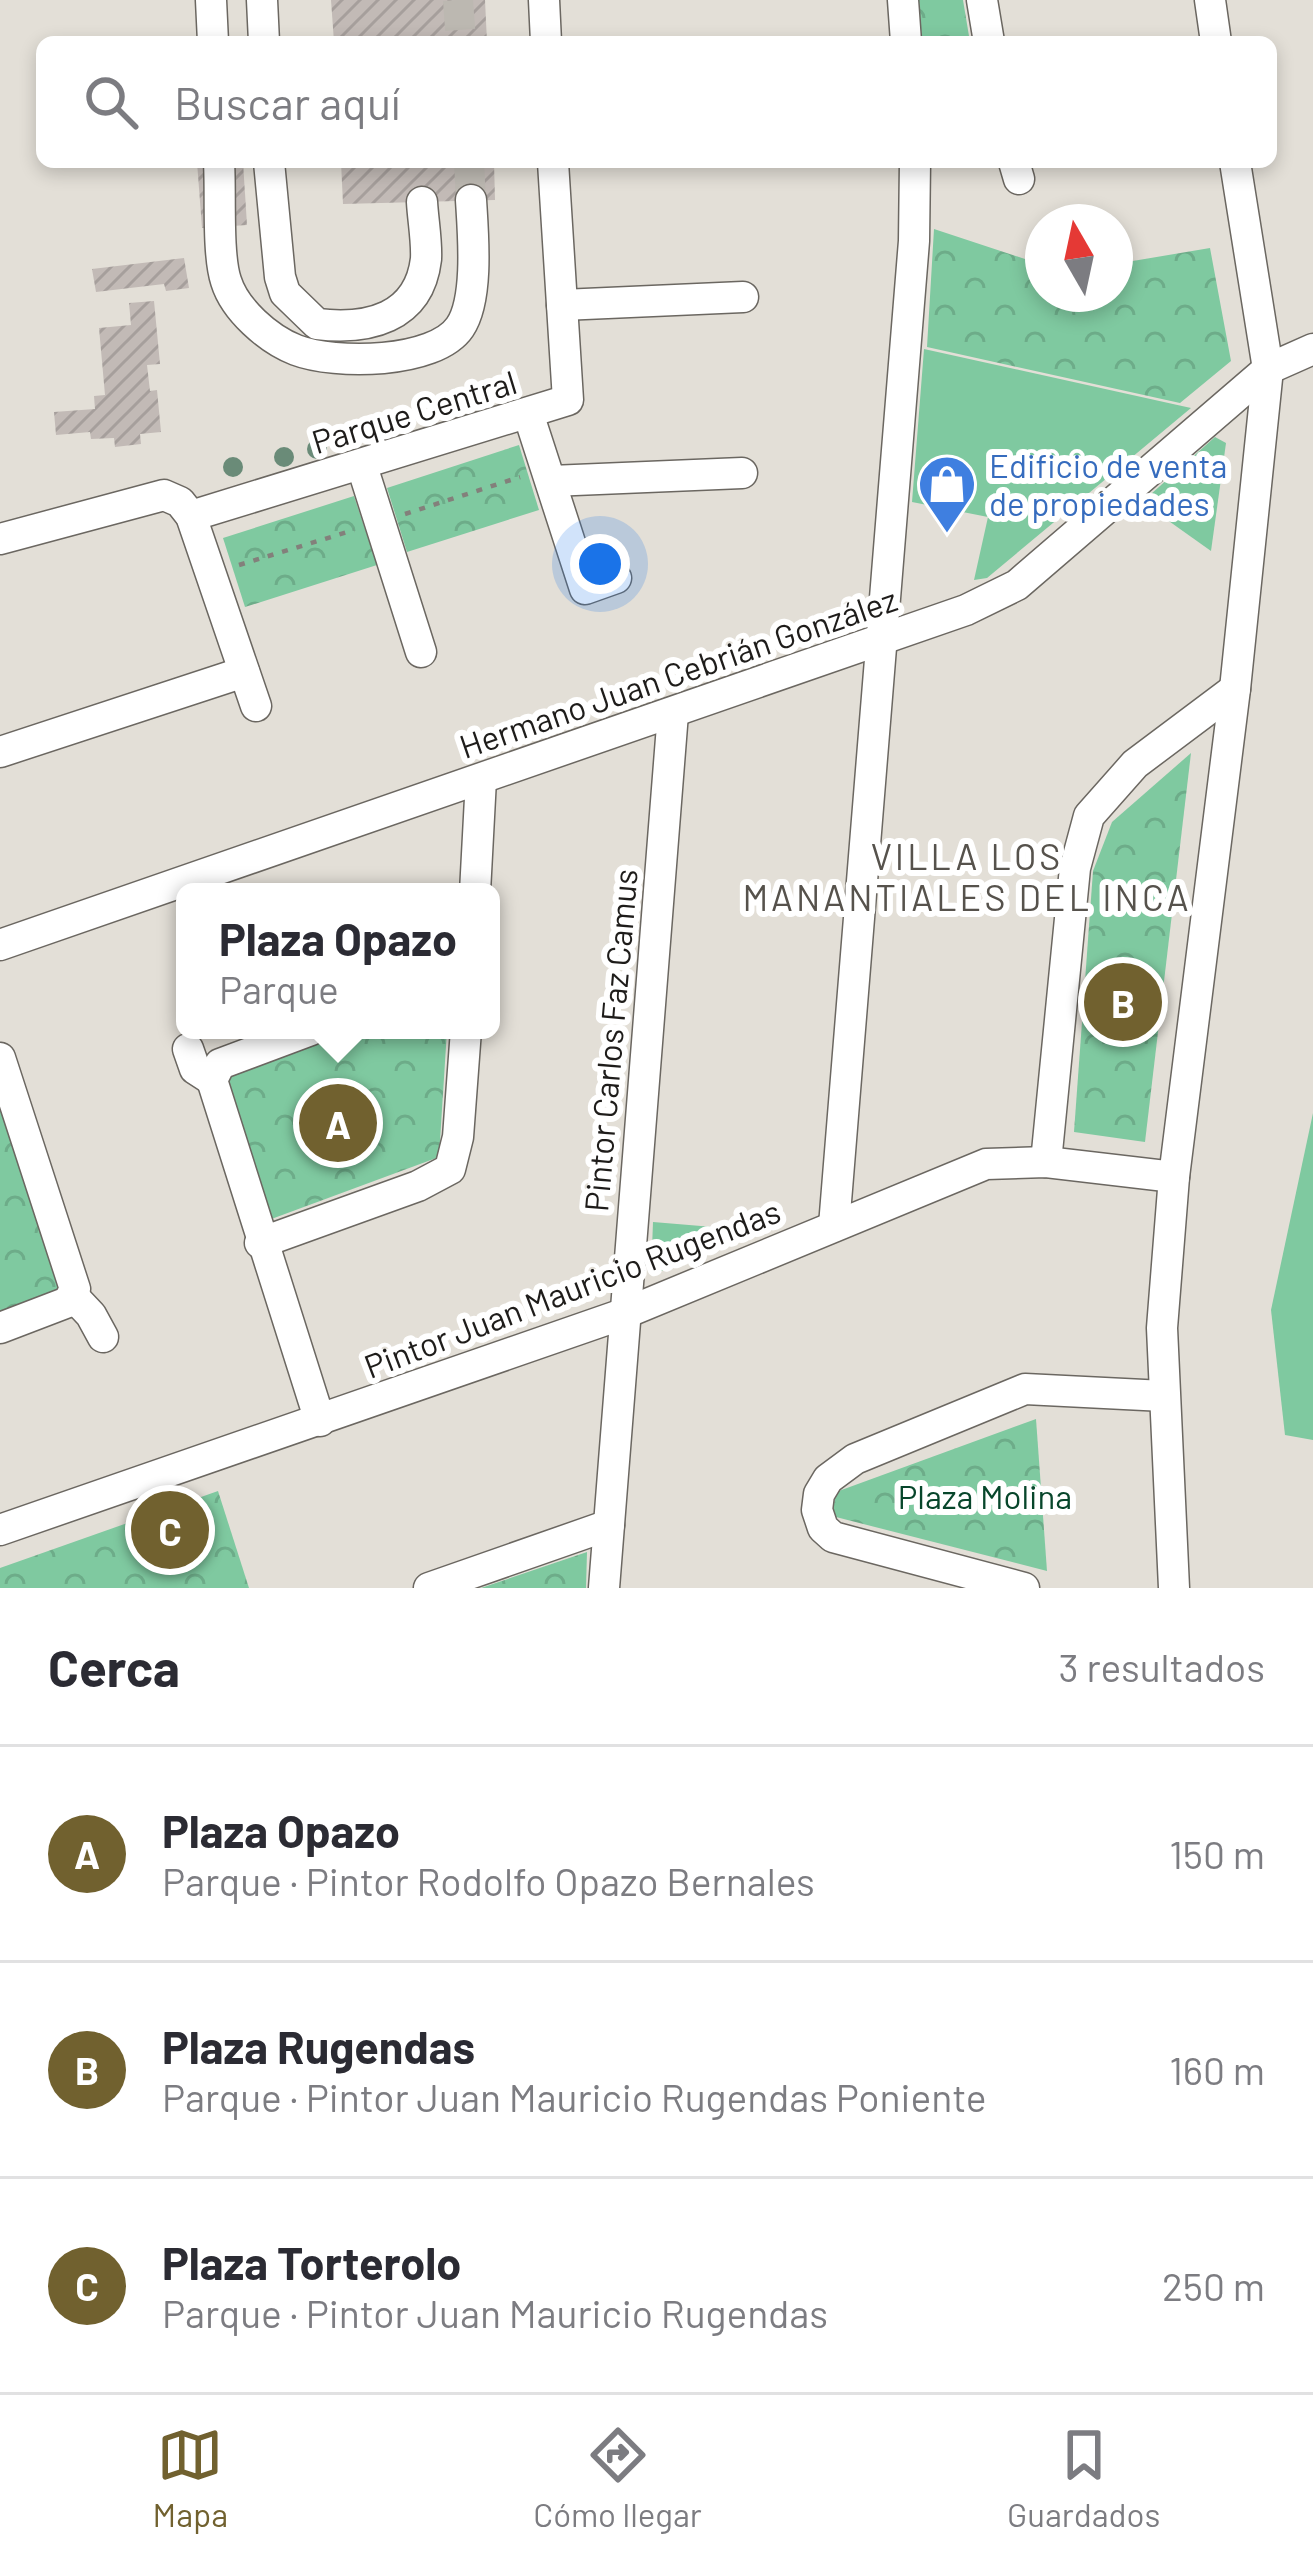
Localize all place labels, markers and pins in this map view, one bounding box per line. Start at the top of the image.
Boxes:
place label: Edificio de venta de propiedades [989,445,1227,523]
shop icon: Edificio de venta de propiedades [916,453,978,535]
pin: B [1084,957,1162,1047]
pin: A [299,1078,377,1168]
pin: C [131,1485,209,1575]

